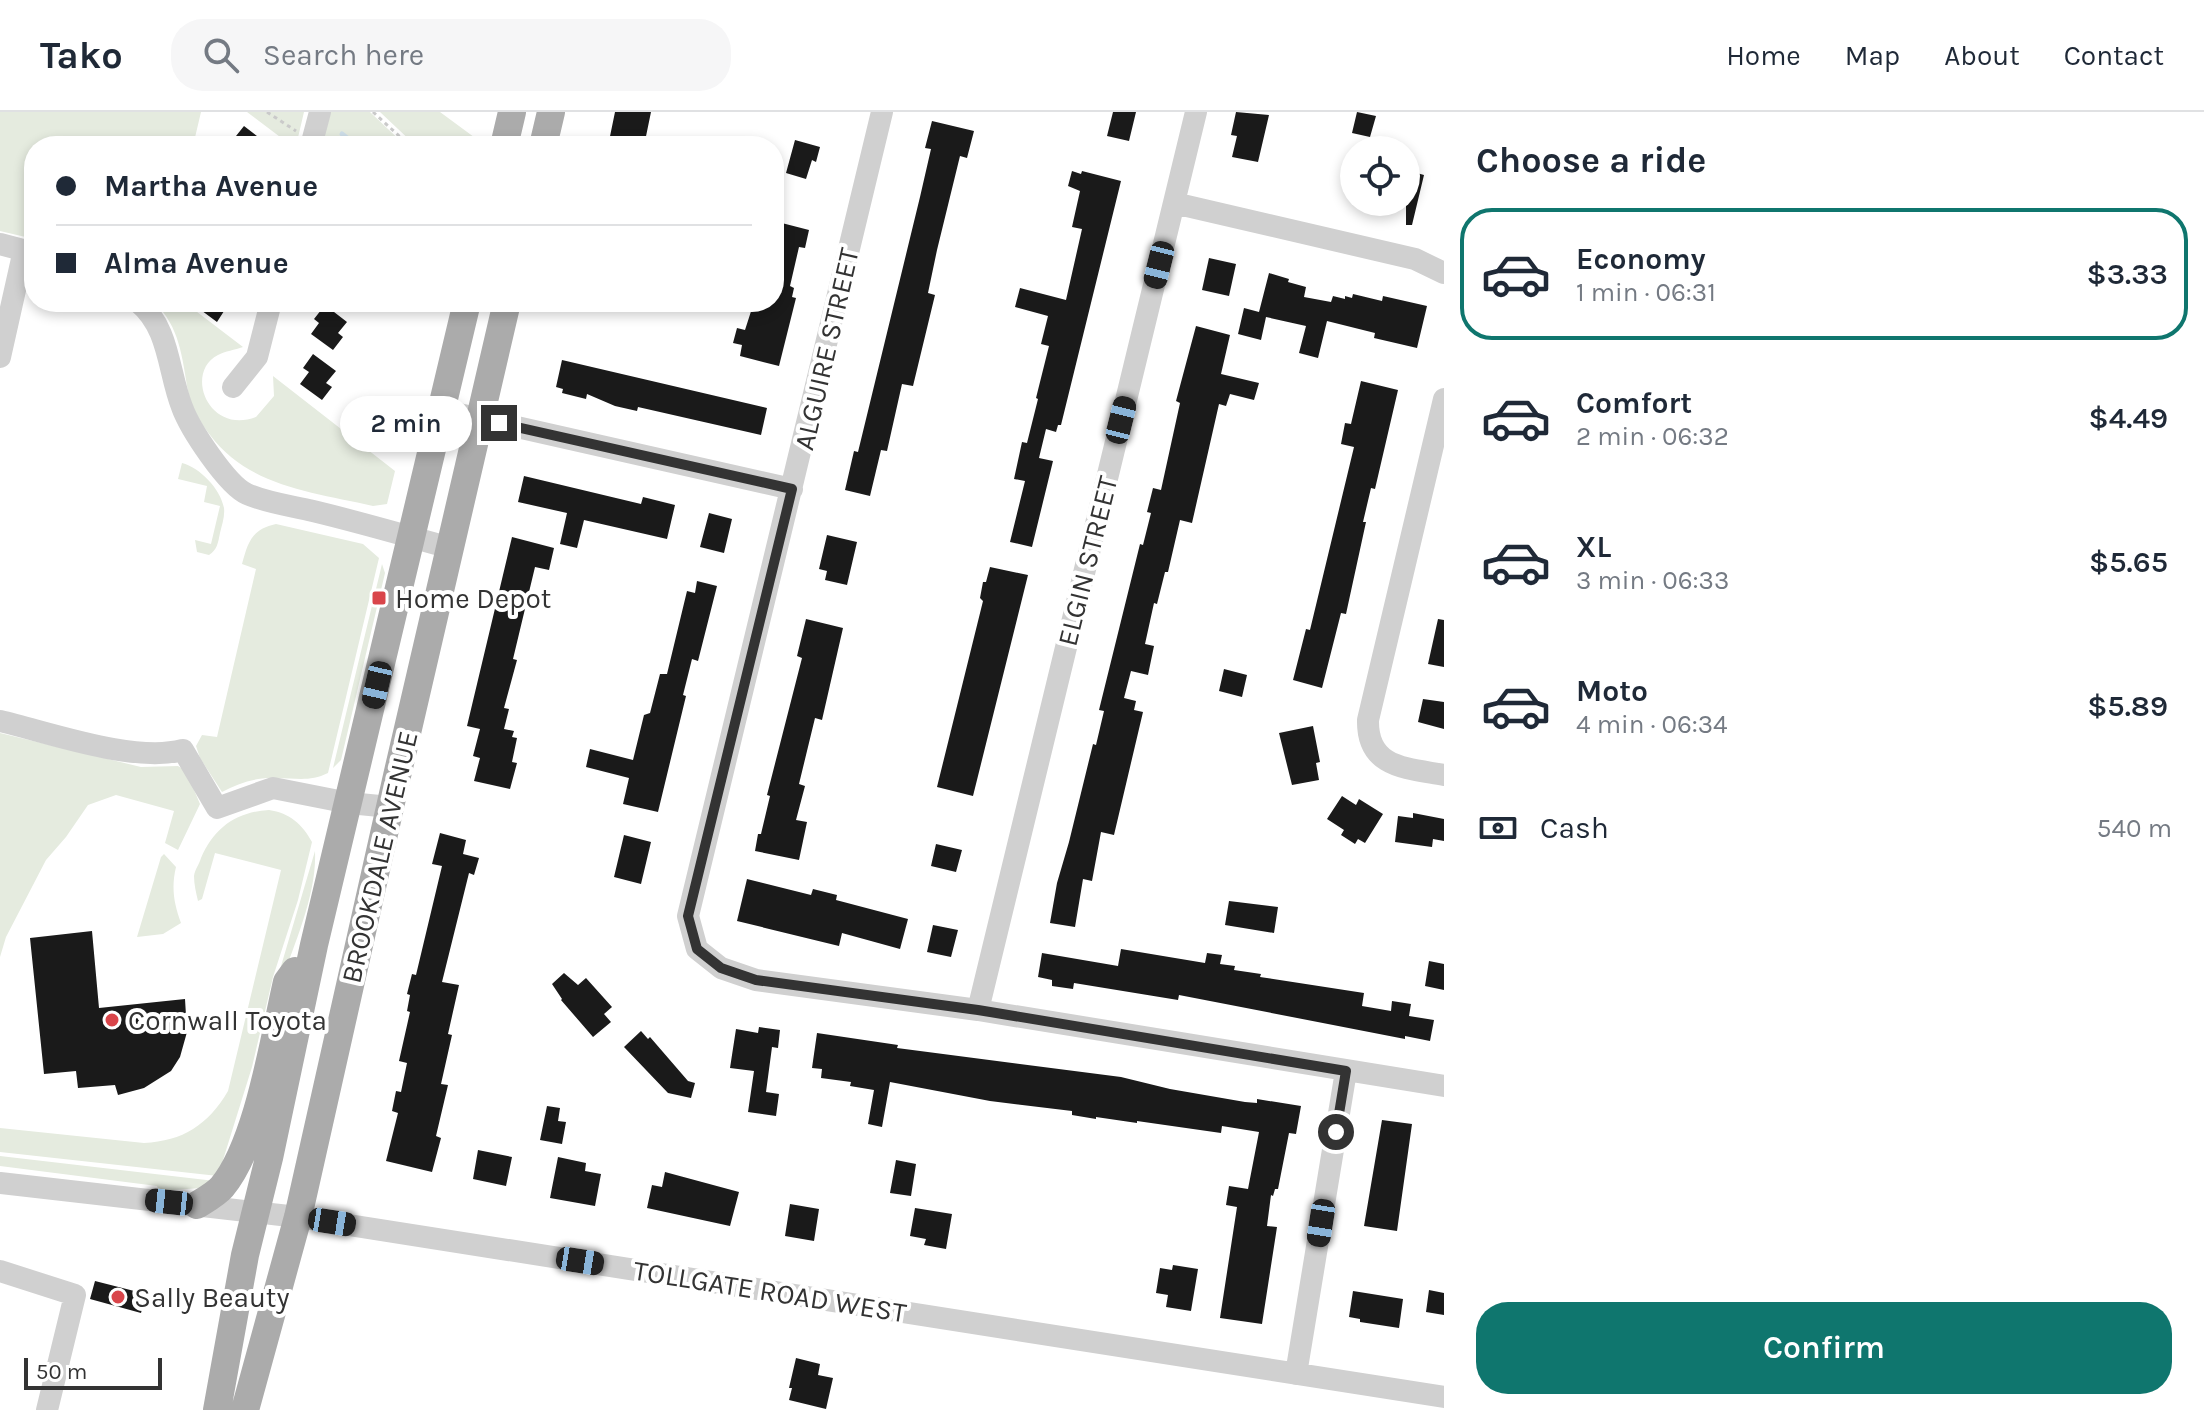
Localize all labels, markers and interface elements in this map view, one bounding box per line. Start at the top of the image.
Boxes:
search box [171,19,731,91]
text: Tako [40,33,123,78]
icon: search [199,33,243,77]
text: Search here [263,37,424,73]
text: Home [1726,39,1801,72]
text: Map [1845,39,1900,72]
text: About [1944,39,2020,72]
text: Contact [2064,39,2164,72]
map controls [1340,136,1420,216]
button: locate [1340,136,1420,216]
text: Choose a ride [1476,139,1706,181]
text: Martha Avenue [104,168,318,204]
icon: car [1480,238,1552,310]
car [1142,239,1176,291]
text: Economy [1576,241,1706,277]
text: Alma Avenue [104,245,289,281]
street label: ALGUIRE STREET [787,245,866,453]
text: $3.33 [2086,256,2168,292]
text: 1 min · 06:31 [1576,277,1716,308]
icon: car [1480,382,1552,454]
text: Comfort [1576,385,1692,421]
car [1104,394,1138,446]
callout: 2 min [339,395,471,451]
text: $4.49 [2089,400,2168,436]
route end [481,405,517,441]
text: 2 min [371,408,441,439]
text: 2 min · 06:32 [1576,421,1729,452]
street label: ELGIN STREET [1050,473,1125,650]
icon: car [1480,526,1552,598]
text: XL [1576,529,1611,565]
text: $5.65 [2089,544,2168,580]
text: 3 min · 06:33 [1576,565,1729,596]
place label: Home Depot [395,582,551,615]
marker: Home Depot [370,589,388,607]
car [360,659,394,711]
icon: car [1480,670,1552,742]
text: Moto [1576,673,1648,709]
text: $5.89 [2087,688,2168,724]
text: 4 min · 06:34 [1576,709,1728,740]
street label: BROOKDALE AVENUE [334,728,425,986]
icon: cash [1476,806,1520,850]
text: Cash [1540,810,1609,846]
text: 540 m [2097,813,2172,844]
place label: Cornwall Toyota [128,1004,327,1037]
marker: Cornwall Toyota [103,1011,121,1029]
route start [1318,1114,1354,1150]
car [144,1188,194,1216]
car [1305,1197,1337,1249]
car [306,1206,358,1238]
car [554,1245,606,1277]
street label: TOLLGATE ROAD WEST [631,1254,909,1329]
place label: Sally Beauty [134,1281,289,1314]
marker: Sally Beauty [109,1288,127,1306]
button: Confirm [1476,1302,2172,1394]
scale bar [24,1354,162,1390]
text: 50 m [36,1359,87,1385]

